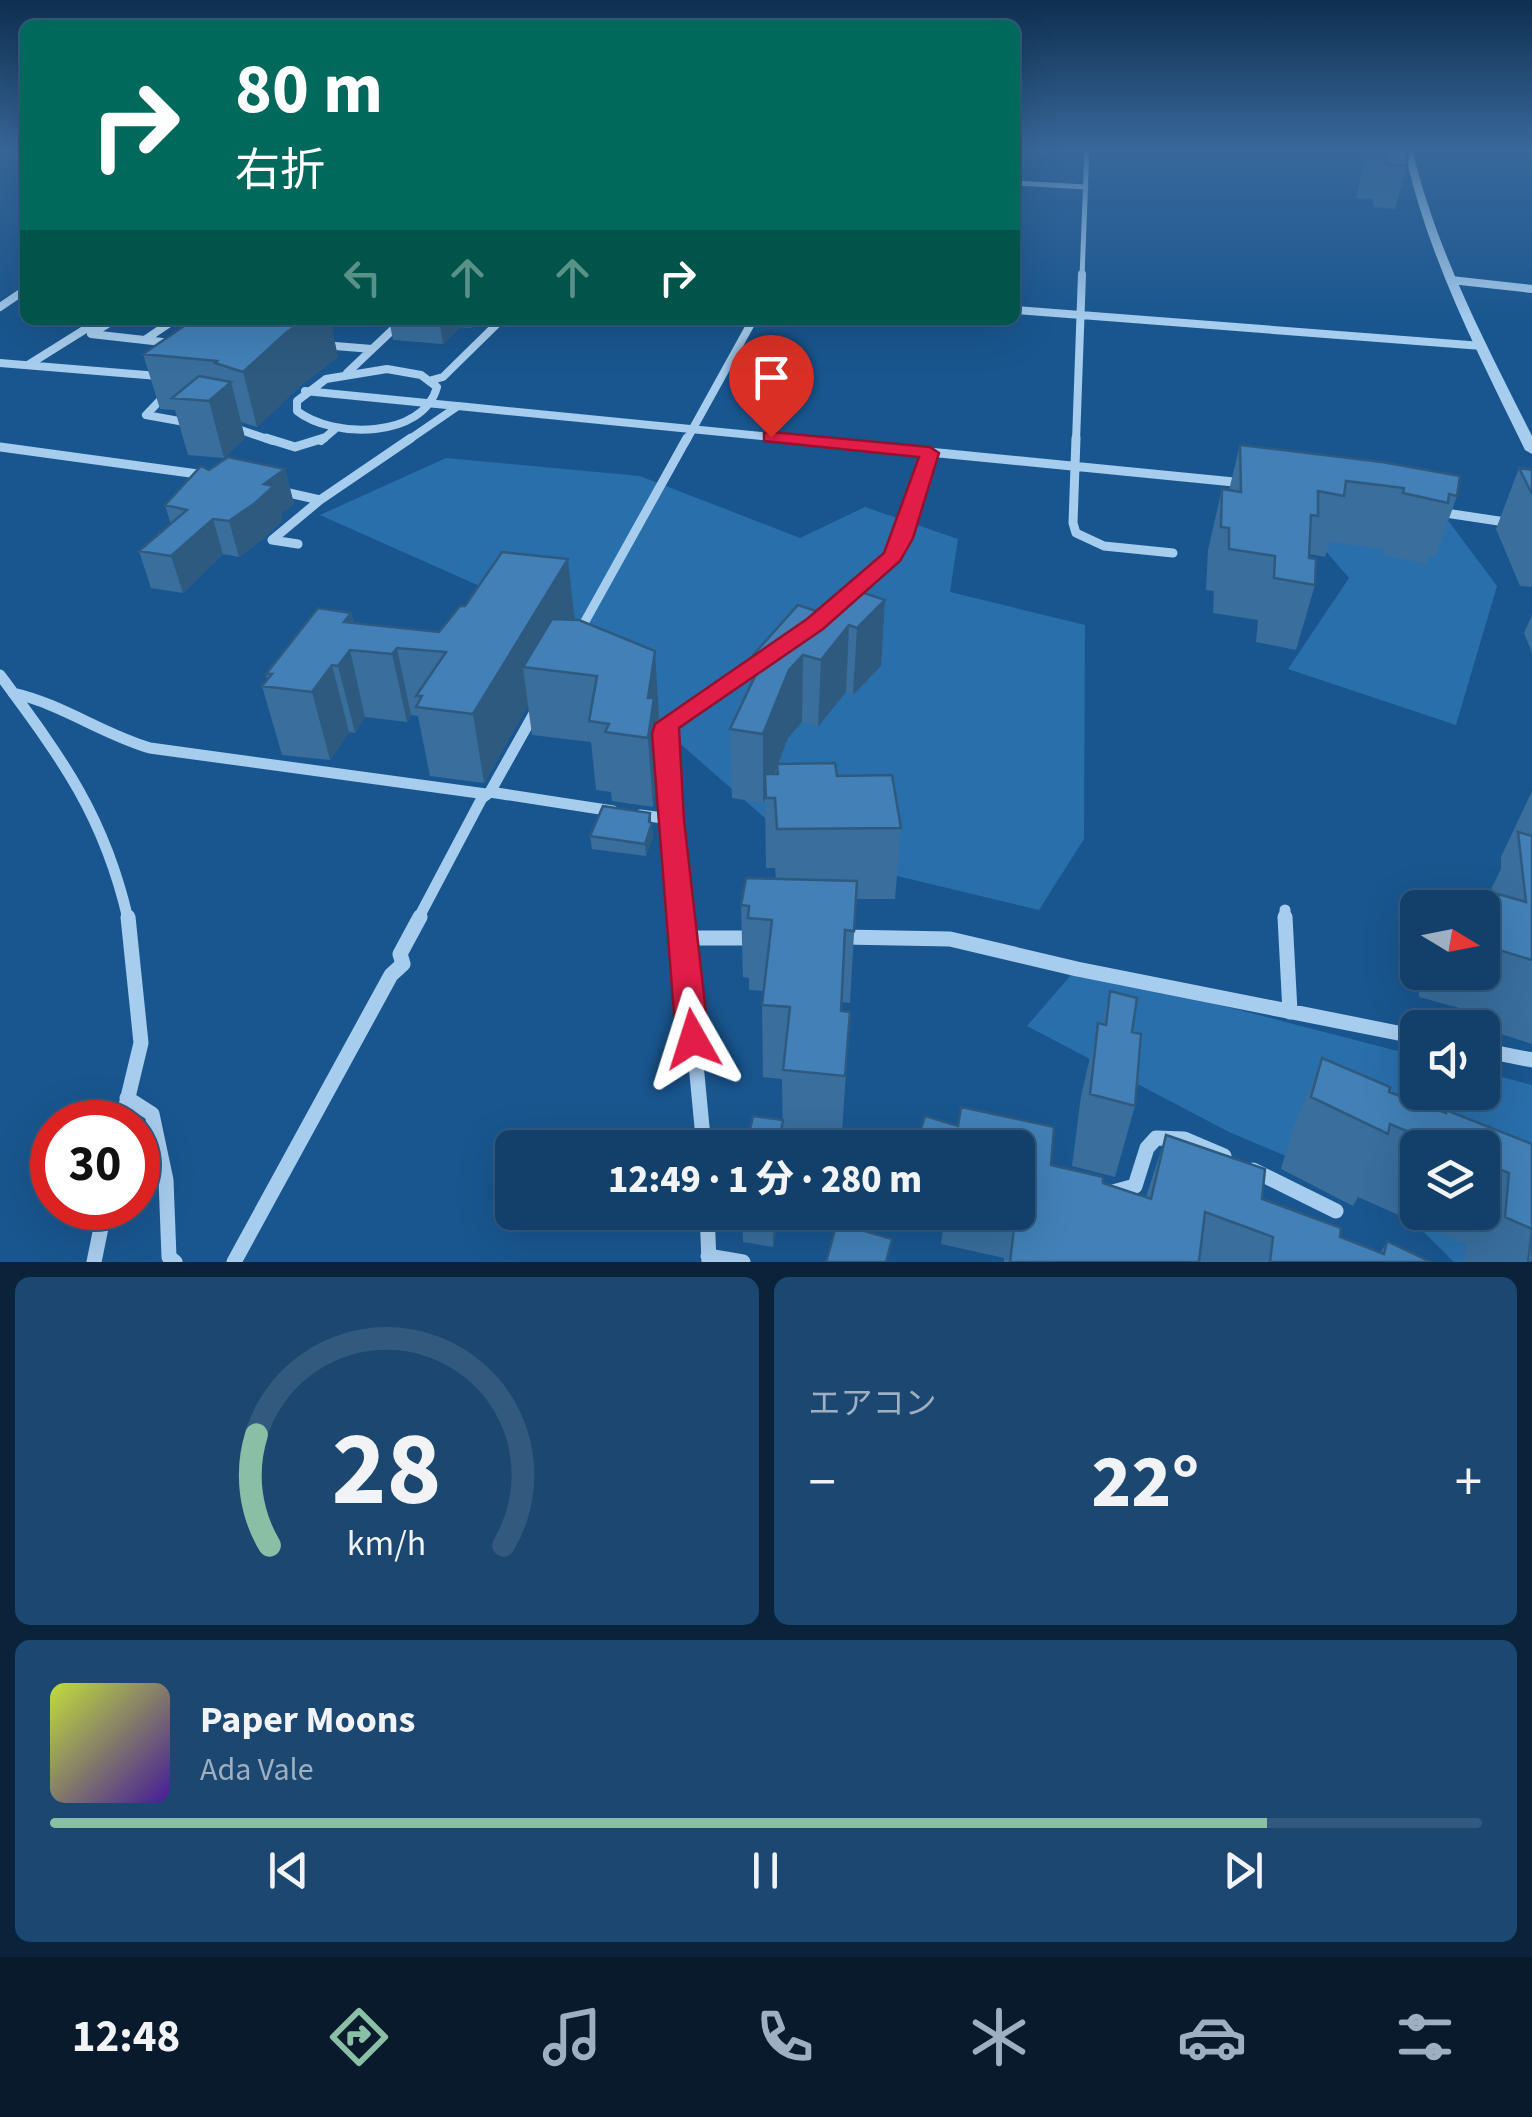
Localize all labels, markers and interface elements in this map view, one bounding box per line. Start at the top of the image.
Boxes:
text: 80 m [235,40,383,140]
icon: right [70,60,200,190]
text: 右折 [235,139,325,203]
icon: left [335,250,390,305]
icon: ahead [440,250,495,305]
icon: ahead [545,250,600,305]
icon: right [650,250,705,305]
pin [729,335,814,438]
icon: arrive [744,350,799,405]
north arrow [1400,890,1500,990]
map controls [1400,890,1500,1230]
position arrow [641,987,745,1091]
button: sound [1400,1010,1500,1110]
speed limit sign: 30 [30,1100,160,1230]
button: layers [1400,1130,1500,1230]
text: 12:49 · 1 分 · 280 m [608,1153,922,1207]
text: エアコン [809,1381,937,1427]
text: 28 [332,1397,442,1545]
text: 22° [1091,1429,1199,1536]
text: − [809,1444,836,1522]
text: + [1455,1444,1482,1522]
text: km/h [347,1518,426,1569]
text: Paper Moons [200,1693,415,1747]
text: Ada Vale [200,1747,314,1793]
icon: previous [261,1843,316,1898]
icon: pause [738,1843,793,1898]
icon: next [1216,1843,1271,1898]
icon: directions [324,2002,394,2072]
icon: music [537,2002,607,2072]
icon: phone [750,2002,820,2072]
icon: climate [964,2002,1034,2072]
icon: car [1177,2002,1247,2072]
icon: filters [1390,2002,1460,2072]
text: 12:48 [72,2005,180,2069]

